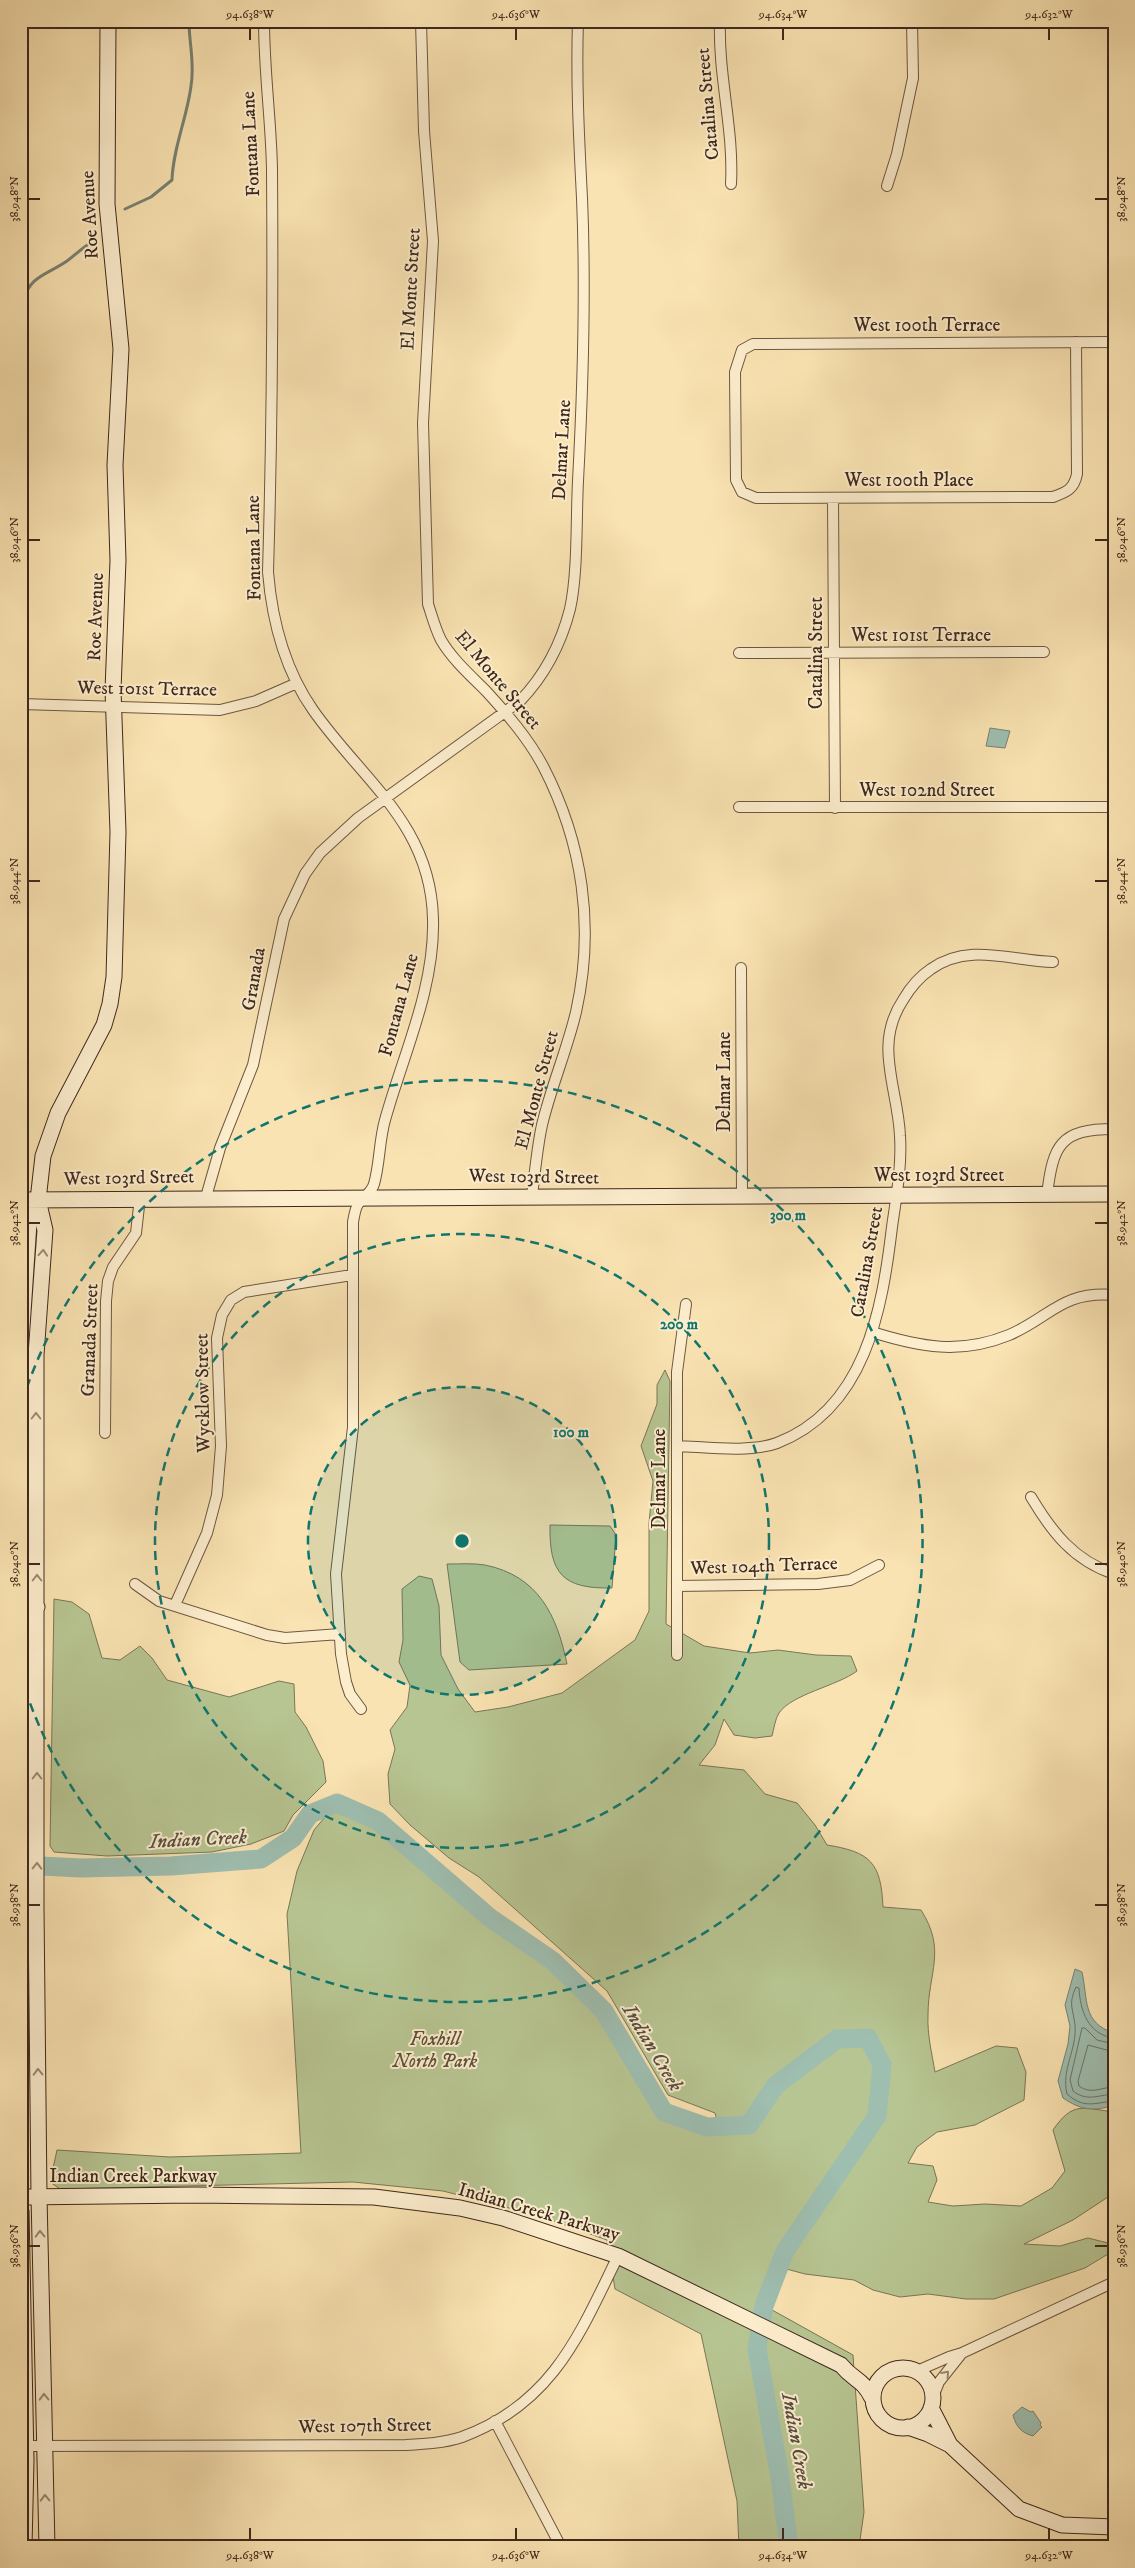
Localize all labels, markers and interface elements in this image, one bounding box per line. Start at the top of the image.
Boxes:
text: 94.638°W [225,7,275,22]
text: 94.636°W [491,7,541,22]
text: 94.634°W [758,7,808,22]
text: 94.632°W [1024,7,1074,22]
street label: Catalina Street [692,47,724,161]
street label: Fontana Lane [237,90,265,197]
street label: Roe Avenue [76,170,104,260]
text: 38.948°N [7,176,22,222]
text: 38.948°N [1114,176,1129,222]
street label: El Monte Street [396,227,426,351]
street label: West 100th Terrace [853,314,1001,337]
street label: Delmar Lane [548,399,576,501]
street label: West 100th Place [843,469,974,492]
street label: Fontana Lane [242,495,266,601]
text: 38.946°N [7,517,22,563]
text: 38.946°N [1114,517,1129,563]
street label: Roe Avenue [83,572,109,662]
street label: Catalina Street [805,597,828,709]
street label: West 101st Terrace [850,624,991,647]
street label: El Monte Street [450,626,546,734]
street label: West 101st Terrace [76,676,217,702]
street label: West 102nd Street [858,779,995,802]
text: 38.944°N [7,857,22,904]
text: 38.944°N [1114,857,1129,904]
street label: Granada [237,945,271,1013]
street label: Fontana Lane [374,951,424,1059]
street label: El Monte Street [510,1028,564,1152]
street label: Delmar Lane [713,1032,736,1132]
street label: West 103rd Street [468,1164,599,1190]
street label: West 103rd Street [873,1164,1004,1187]
street label: West 103rd Street [63,1165,194,1191]
text: 38.942°N [7,1200,22,1246]
text: 38.942°N [1114,1200,1129,1246]
street label: Catalina Street [846,1205,888,1319]
text: 300 m [770,1206,807,1225]
one-way arrow [37,1249,48,1257]
street label: Granada Street [77,1283,103,1397]
text: 200 m [660,1315,699,1334]
street label: Wycklow Street [190,1333,216,1454]
one-way arrow [31,1411,42,1419]
text: 100 m [553,1423,590,1442]
street label: Delmar Lane [648,1429,671,1529]
centre of rings [453,1532,471,1550]
text: 38.940°N [7,1541,22,1587]
text: 38.940°N [1114,1541,1129,1587]
street label: West 104th Terrace [689,1552,838,1580]
one-way arrow [32,1574,42,1582]
one-way arrow [32,1771,42,1779]
water label: Indian Creek [147,1825,248,1855]
one-way arrow [31,1862,42,1870]
text: 38.938°N [7,1883,22,1927]
text: 38.938°N [1114,1883,1129,1927]
water label: Indian Creek [615,1998,688,2097]
park label: Foxhill North Park [392,2028,477,2073]
one-way arrow [33,2068,43,2076]
street label: Indian Creek Parkway [49,2165,218,2188]
street label: Indian Creek Parkway [455,2178,624,2246]
text: 38.936°N [7,2224,22,2268]
text: 38.936°N [1114,2224,1129,2268]
one-way arrow [35,2230,45,2238]
one-way arrow [940,2371,949,2380]
water label: Indian Creek [775,2389,817,2492]
one-way arrow [39,2392,49,2400]
street label: West 107th Street [297,2413,432,2439]
one-way arrow [40,2494,51,2502]
text: 94.638°W [225,2548,275,2563]
text: 94.636°W [491,2548,541,2563]
text: 94.634°W [758,2548,808,2563]
text: 94.632°W [1024,2548,1074,2563]

